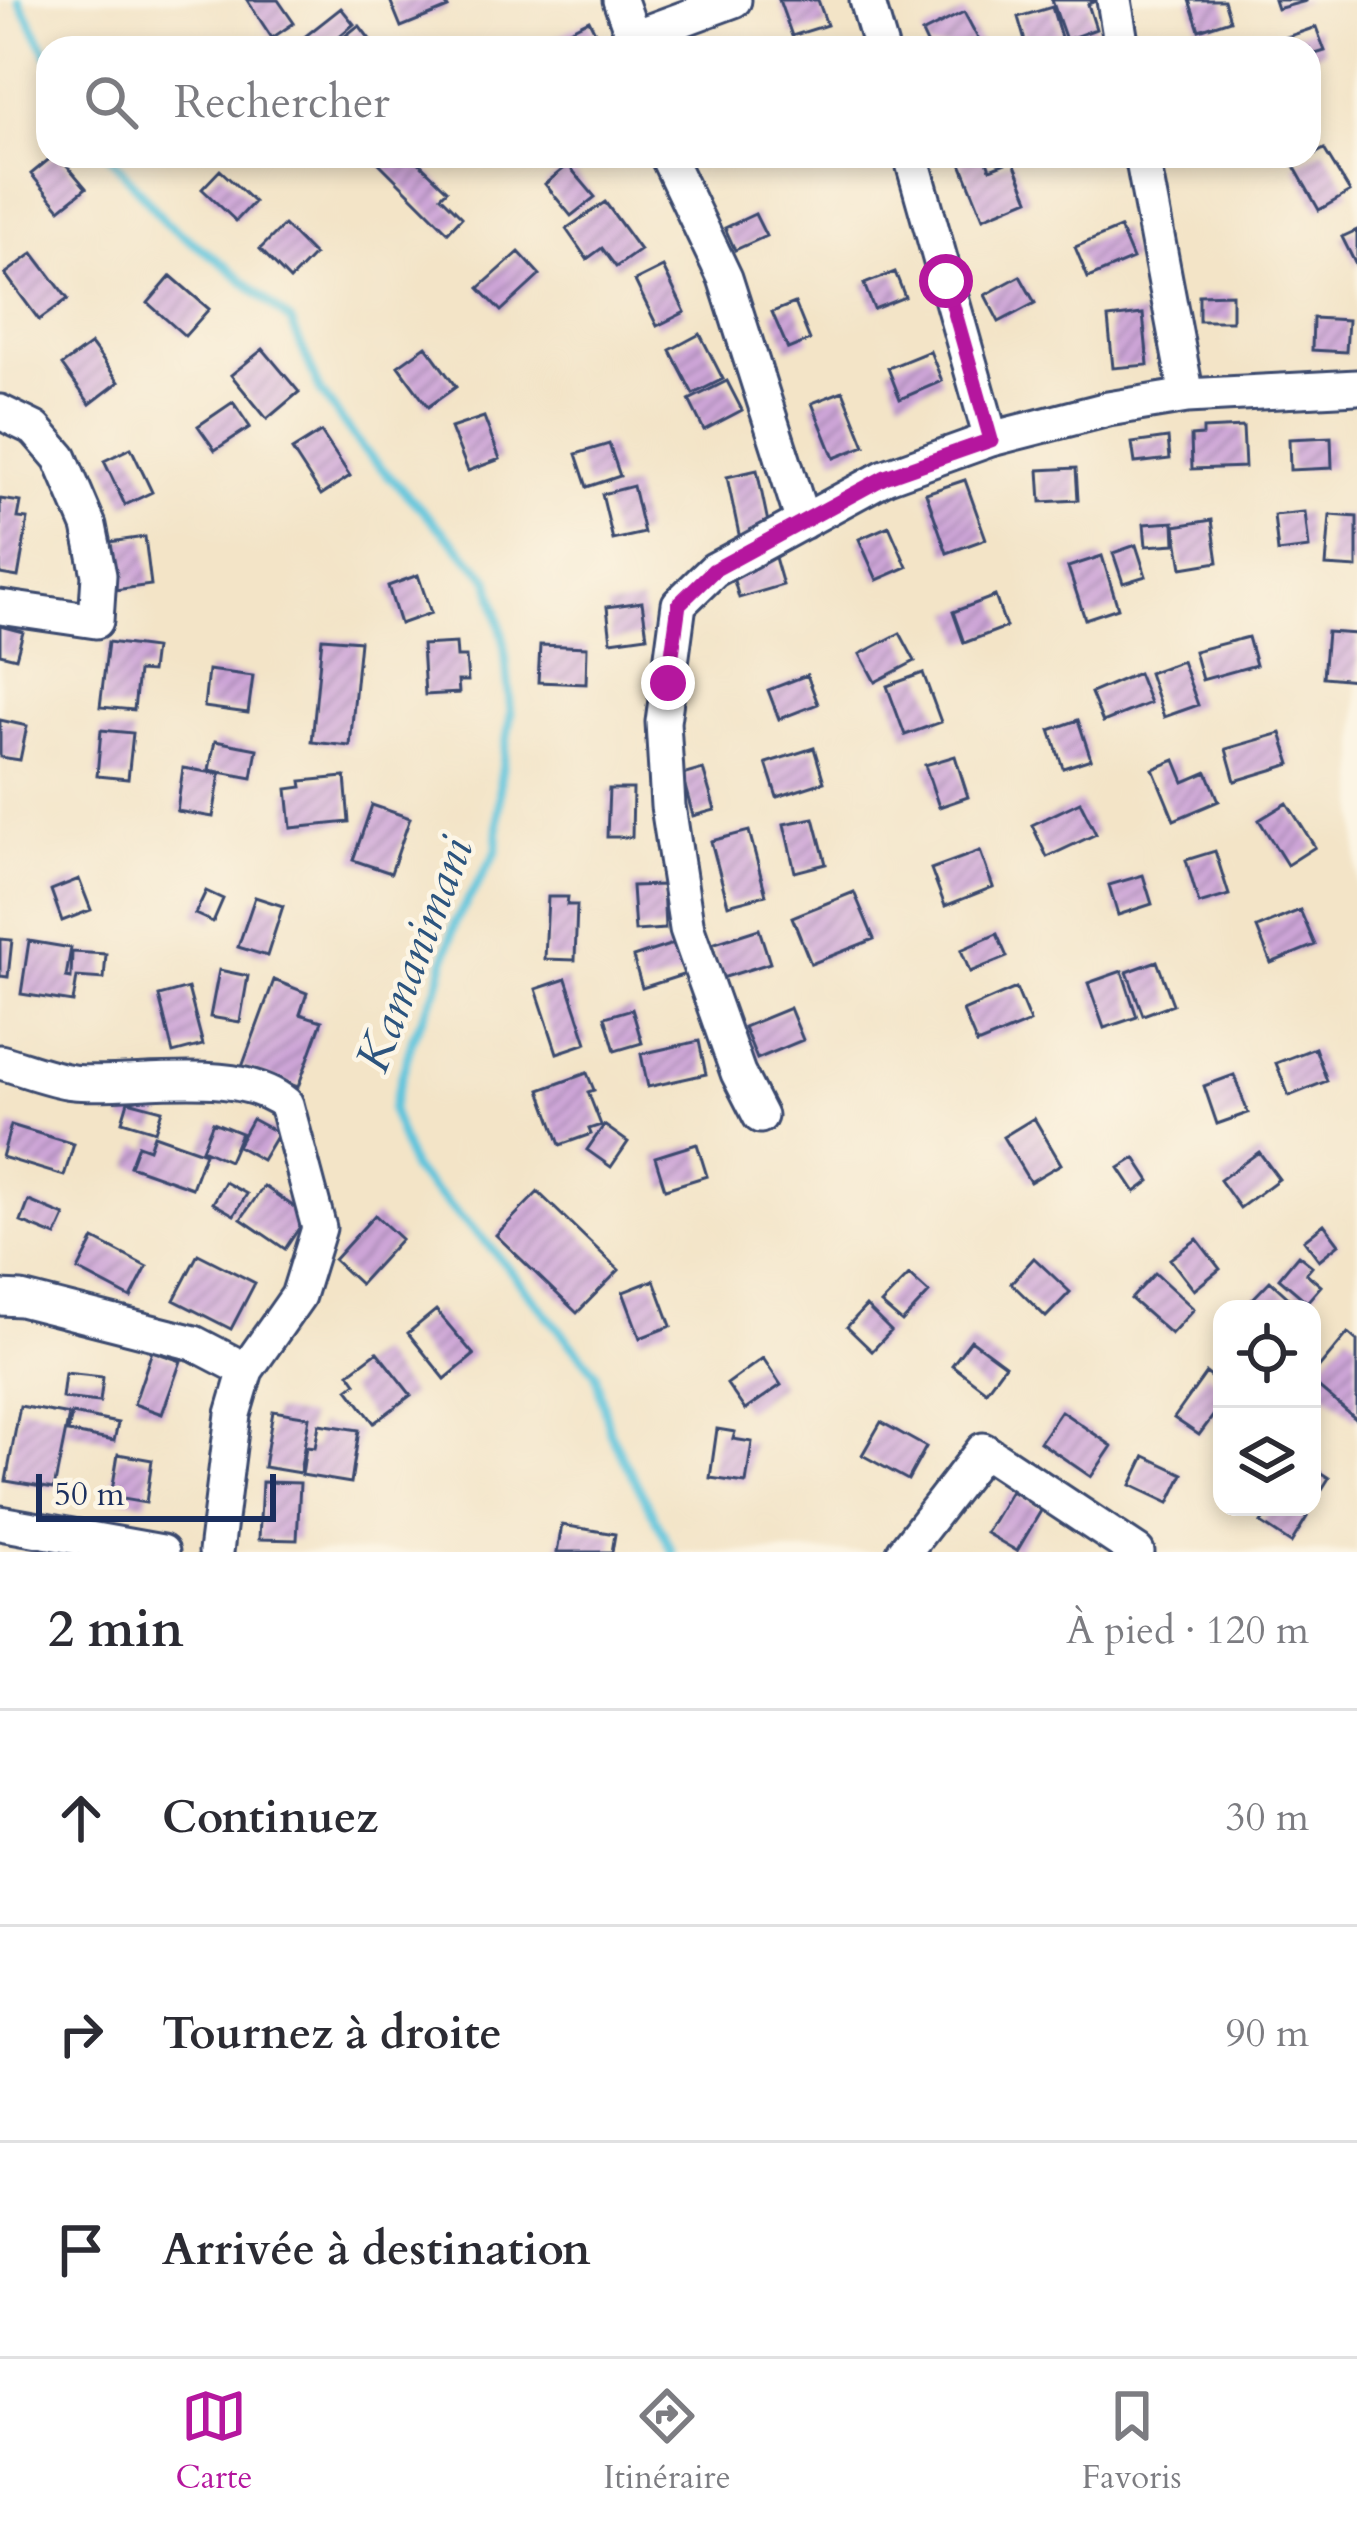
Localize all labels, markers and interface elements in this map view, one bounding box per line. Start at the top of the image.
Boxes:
search box [36,36,1321,168]
icon: search [78,69,144,135]
text: Rechercher [174,72,390,133]
route start [919,254,973,308]
route end [641,656,695,710]
water label: Kamanimani [340,827,489,1081]
map controls [1213,1300,1321,1516]
button: locate [1213,1300,1321,1408]
button: layers [1213,1408,1321,1516]
scale bar [36,1468,276,1521]
text: 50 m [54,1472,125,1517]
text: 2 min [48,1595,184,1665]
text: À pied · 120 m [1066,1604,1309,1657]
icon: ahead [48,1785,114,1851]
text: Continuez [162,1787,378,1848]
text: 30 m [1226,1791,1309,1844]
icon: right [48,2001,114,2067]
text: Tournez à droite [162,2003,502,2064]
text: 90 m [1226,2007,1309,2060]
icon: arrive [48,2217,114,2283]
text: Arrivée à destination [162,2219,591,2280]
tab: Carte [175,2383,252,2500]
tab: Itinéraire [603,2383,731,2500]
tab: Favoris [1082,2383,1182,2500]

